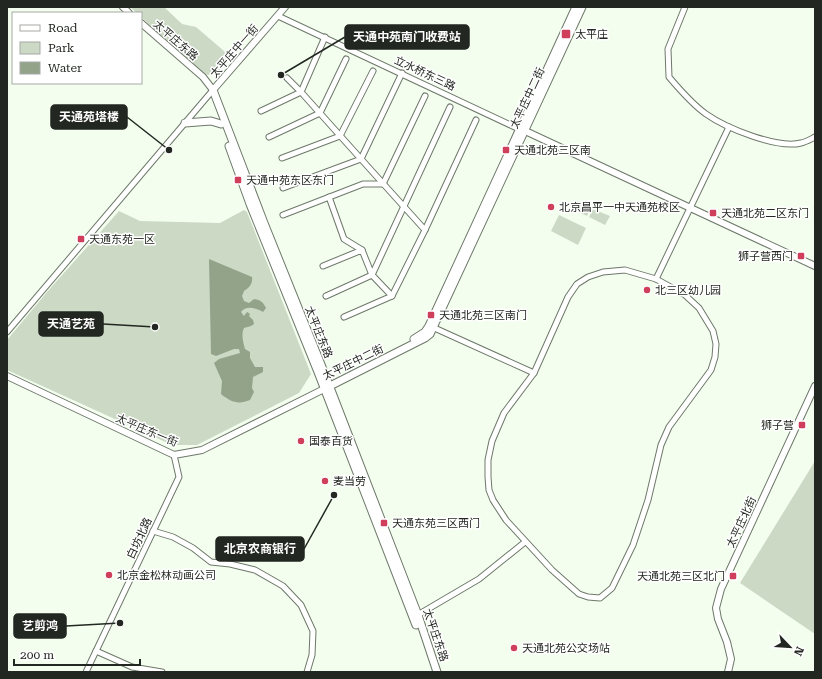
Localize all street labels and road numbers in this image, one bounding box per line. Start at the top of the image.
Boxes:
street label: 太平庄东路 [151,17,201,63]
street label: 太平庄中一街 [208,22,261,80]
street label: 立水桥东三路 [392,54,457,93]
street label: 太平庄中二街 [508,66,547,131]
street label: 太平庄东路 [302,304,335,360]
street label: 太平庄中二街 [321,342,386,383]
street label: 太平庄东一街 [114,412,180,449]
street label: 太平庄北街 [724,495,759,550]
street label: 白坊北路 [124,516,155,561]
street label: 太平庄东路 [420,607,451,663]

